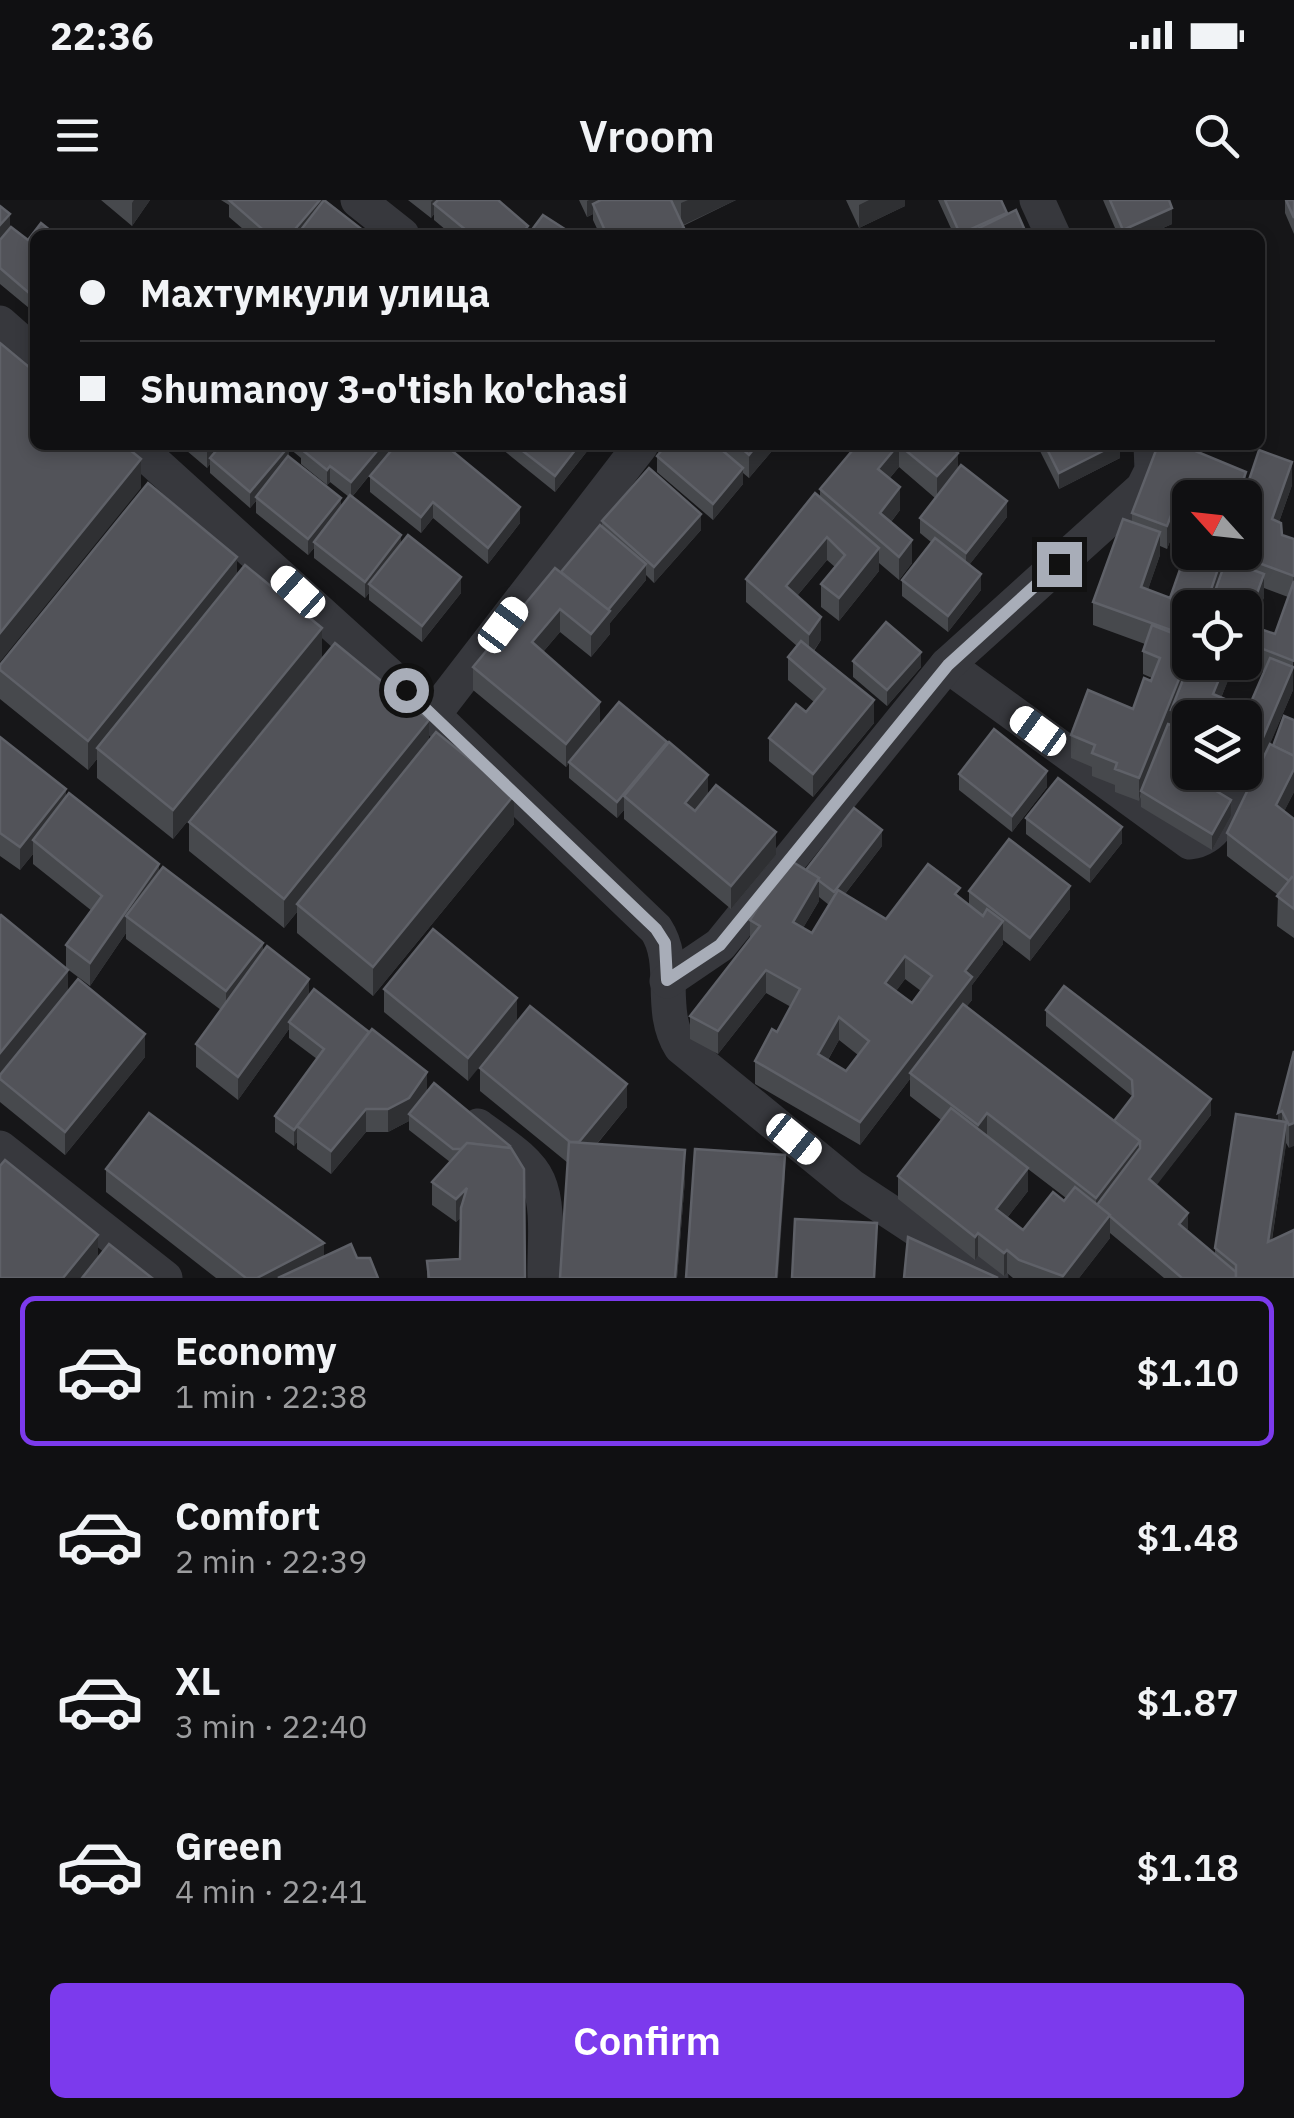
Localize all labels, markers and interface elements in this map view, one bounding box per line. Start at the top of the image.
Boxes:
text: 22:36 [50,11,154,60]
text: Vroom [579,106,715,164]
icon: menu [50,108,105,163]
icon: search [1189,108,1244,163]
text: Махтумкули улица [140,268,490,317]
text: Shumanoy 3-o'tish ko'chasi [140,364,628,413]
north arrow [1172,480,1262,570]
map controls [1172,480,1262,790]
route end [1037,542,1082,587]
car [266,561,330,623]
button: locate [1172,590,1262,680]
car [473,592,533,658]
route start [384,668,429,713]
button: layers [1172,700,1262,790]
car [1005,701,1071,761]
car [761,1108,827,1170]
icon: car [55,1326,145,1416]
text: Economy [175,1326,337,1375]
text: $1.10 [1136,1347,1239,1396]
text: 1 min · 22:38 [175,1375,368,1417]
icon: car [55,1491,145,1581]
text: Comfort [175,1491,320,1540]
text: $1.48 [1136,1512,1239,1561]
text: 2 min · 22:39 [175,1540,368,1582]
icon: car [55,1656,145,1746]
text: XL [175,1656,221,1705]
text: $1.87 [1136,1677,1239,1726]
text: 3 min · 22:40 [175,1705,368,1747]
icon: car [55,1821,145,1911]
text: Green [175,1821,283,1870]
text: $1.18 [1136,1842,1239,1891]
text: 4 min · 22:41 [175,1870,368,1912]
button: Confirm [50,1983,1244,2098]

